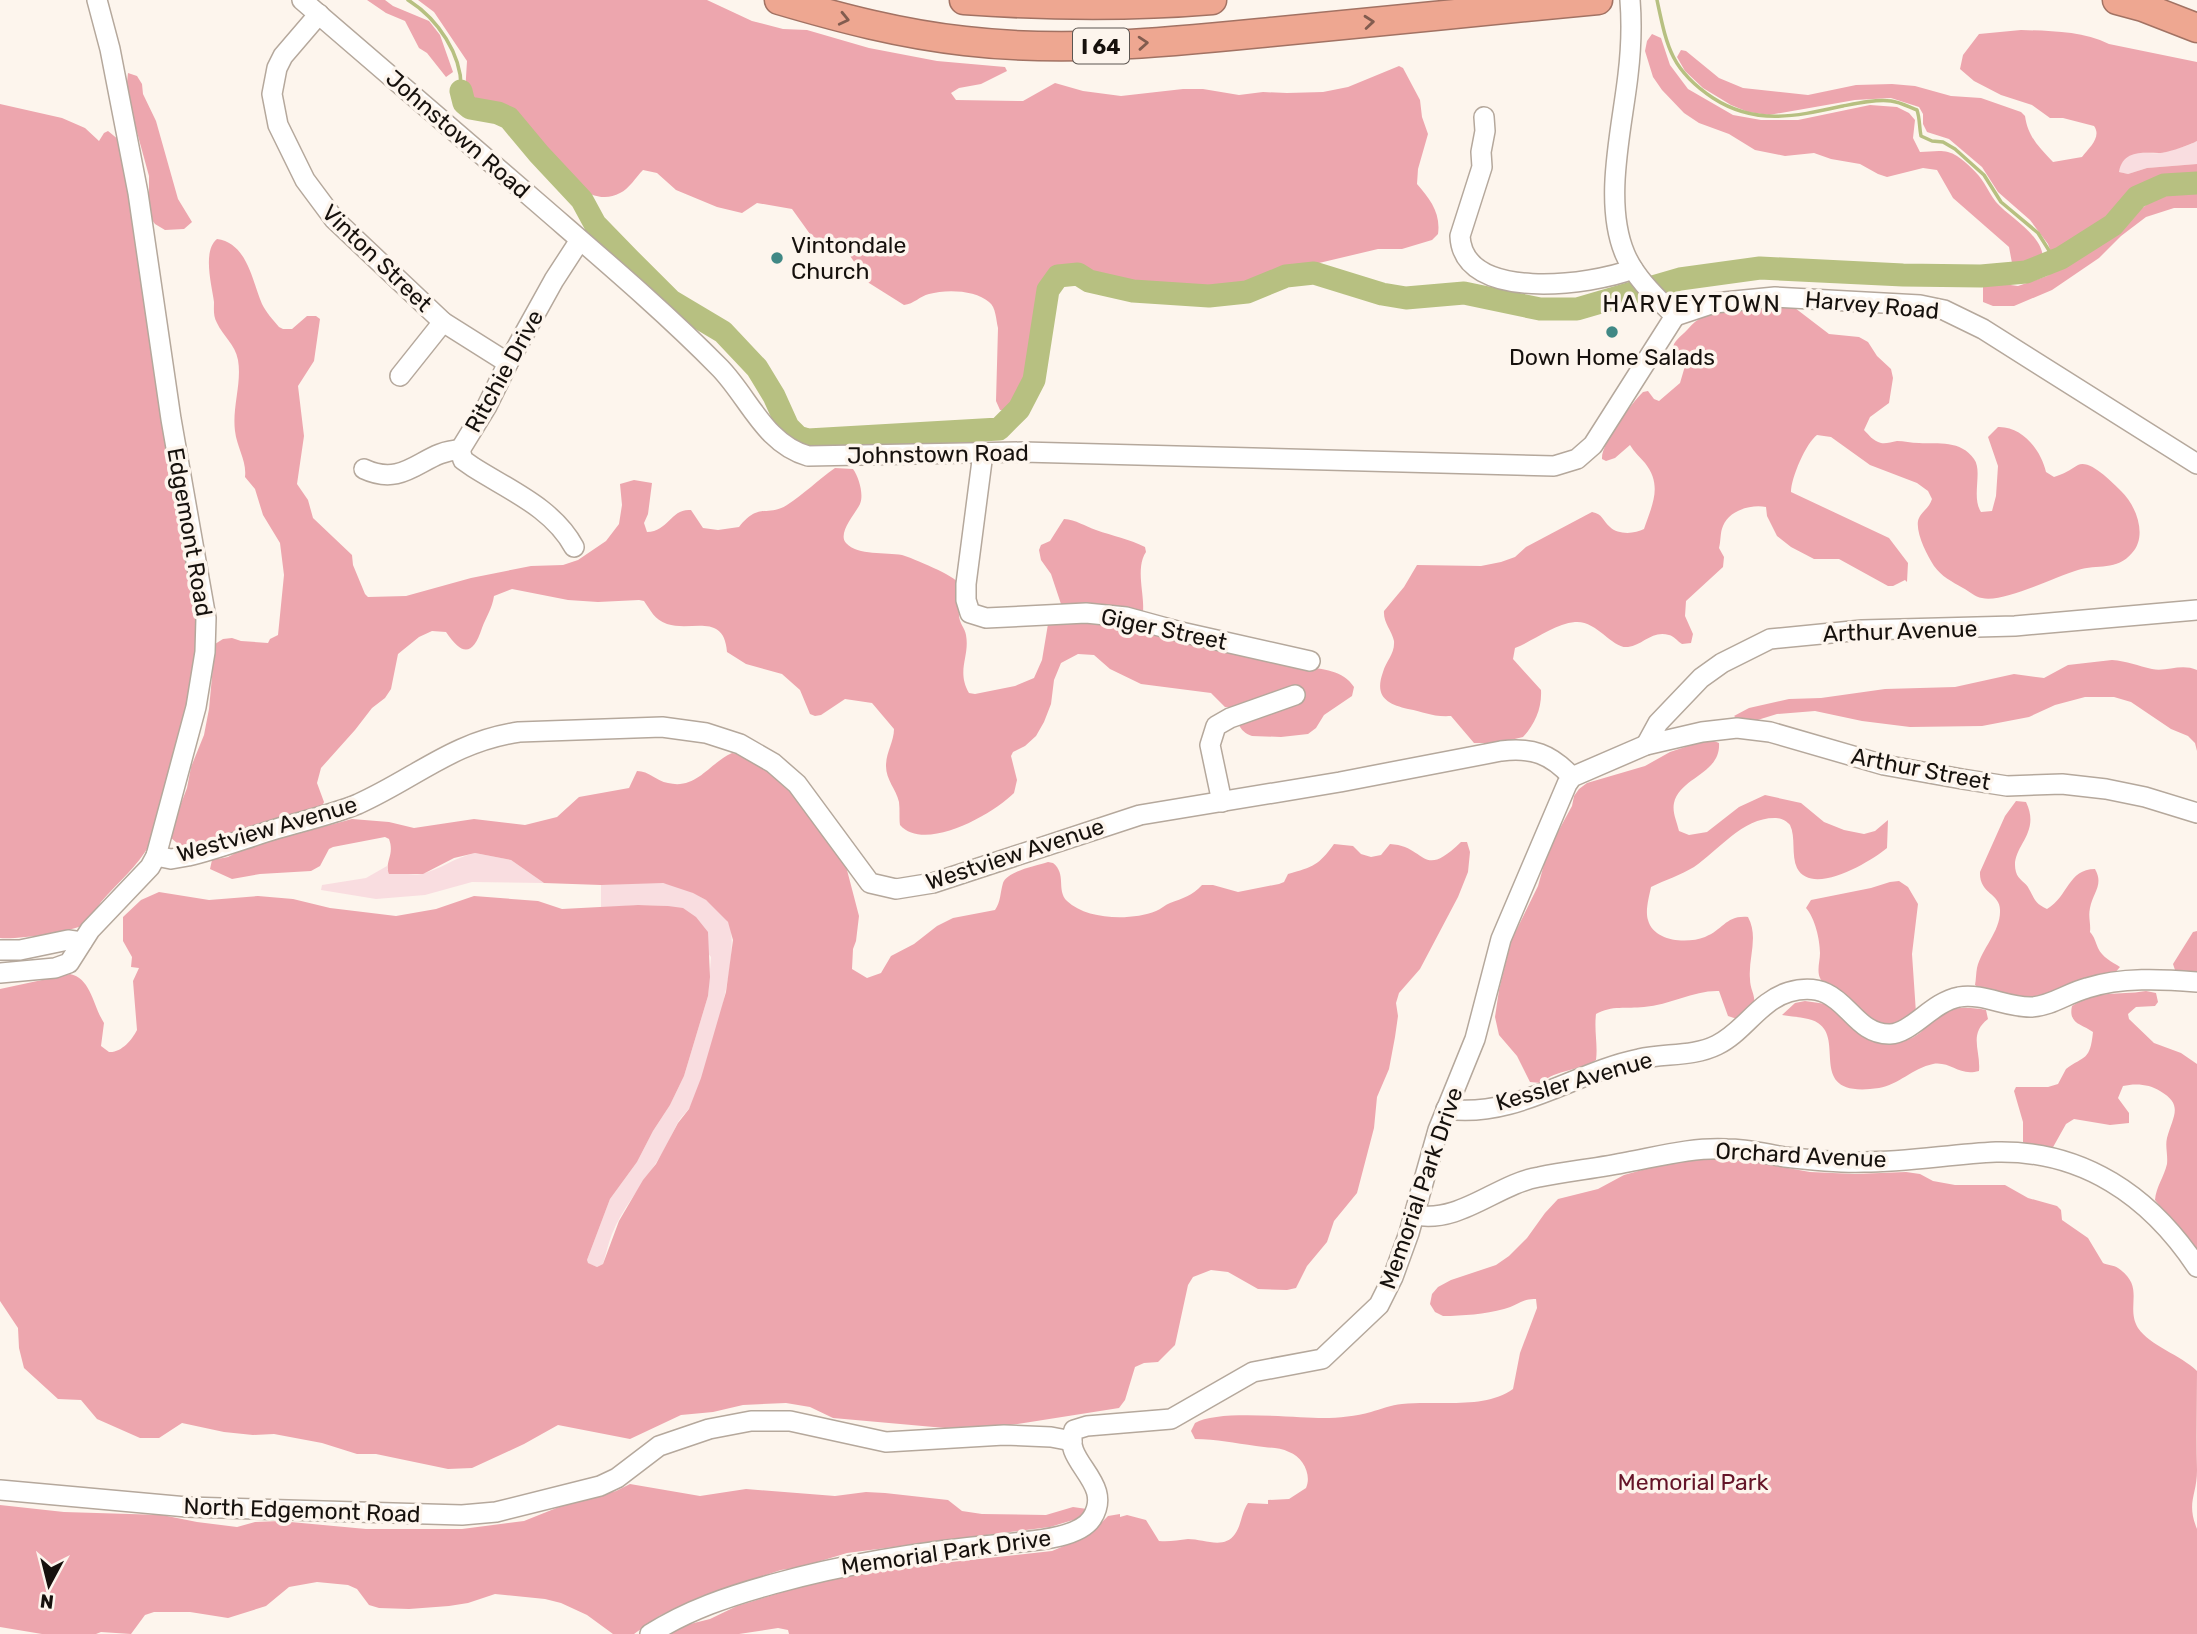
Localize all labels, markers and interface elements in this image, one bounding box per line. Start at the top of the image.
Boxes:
one-way arrow [838,11,850,25]
one-way arrow [1364,15,1375,30]
road number: I 64 [1073,28,1129,64]
one-way arrow [1138,36,1149,51]
street label: Johnstown Road [380,64,536,204]
street label: Vinton Street [316,198,438,318]
place label: Vintondale Church [791,231,906,285]
marker: Vintondale Church [769,250,785,266]
street label: Harvey Road [1804,285,1940,325]
district label: HARVEYTOWN [1602,290,1782,318]
street label: Ritchie Drive [459,305,549,437]
marker: Down Home Salads [1604,324,1620,340]
place label: Down Home Salads [1509,343,1715,371]
street label: Johnstown Road [847,438,1029,470]
street label: Edgemont Road [161,446,219,618]
street label: Giger Street [1098,602,1230,656]
street label: Arthur Avenue [1822,614,1978,648]
street label: Arthur Street [1849,742,1993,796]
street label: Westview Avenue [174,790,360,868]
street label: Westview Avenue [922,812,1108,896]
street label: Kessler Avenue [1492,1045,1656,1117]
street label: Memorial Park Drive [1373,1083,1469,1293]
street label: Orchard Avenue [1715,1137,1887,1173]
park label: Memorial Park [1618,1468,1769,1496]
street label: North Edgemont Road [183,1492,421,1528]
street label: Memorial Park Drive [839,1523,1053,1581]
north arrow [14,1550,84,1620]
text: N [39,1589,55,1614]

